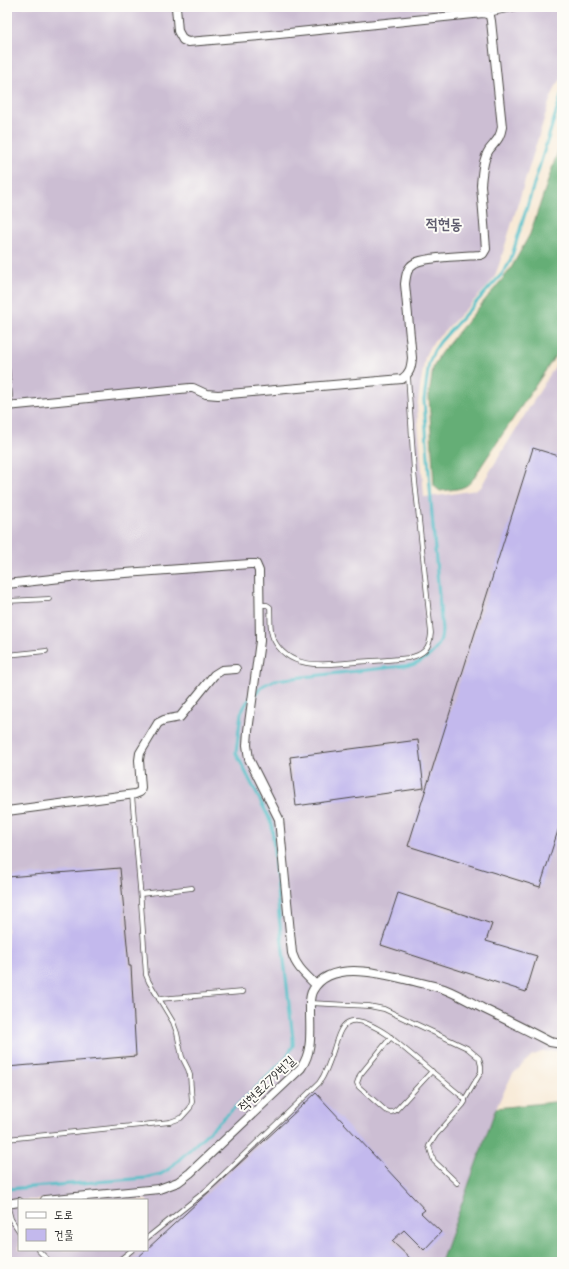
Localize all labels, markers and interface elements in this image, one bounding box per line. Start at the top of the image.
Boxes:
district label: 적현동 [425,215,462,235]
street label: 적현로279번길 [235,1053,299,1116]
legend [18,1199,148,1251]
text: 도로 [54,1208,73,1224]
text: 건물 [54,1228,74,1244]

